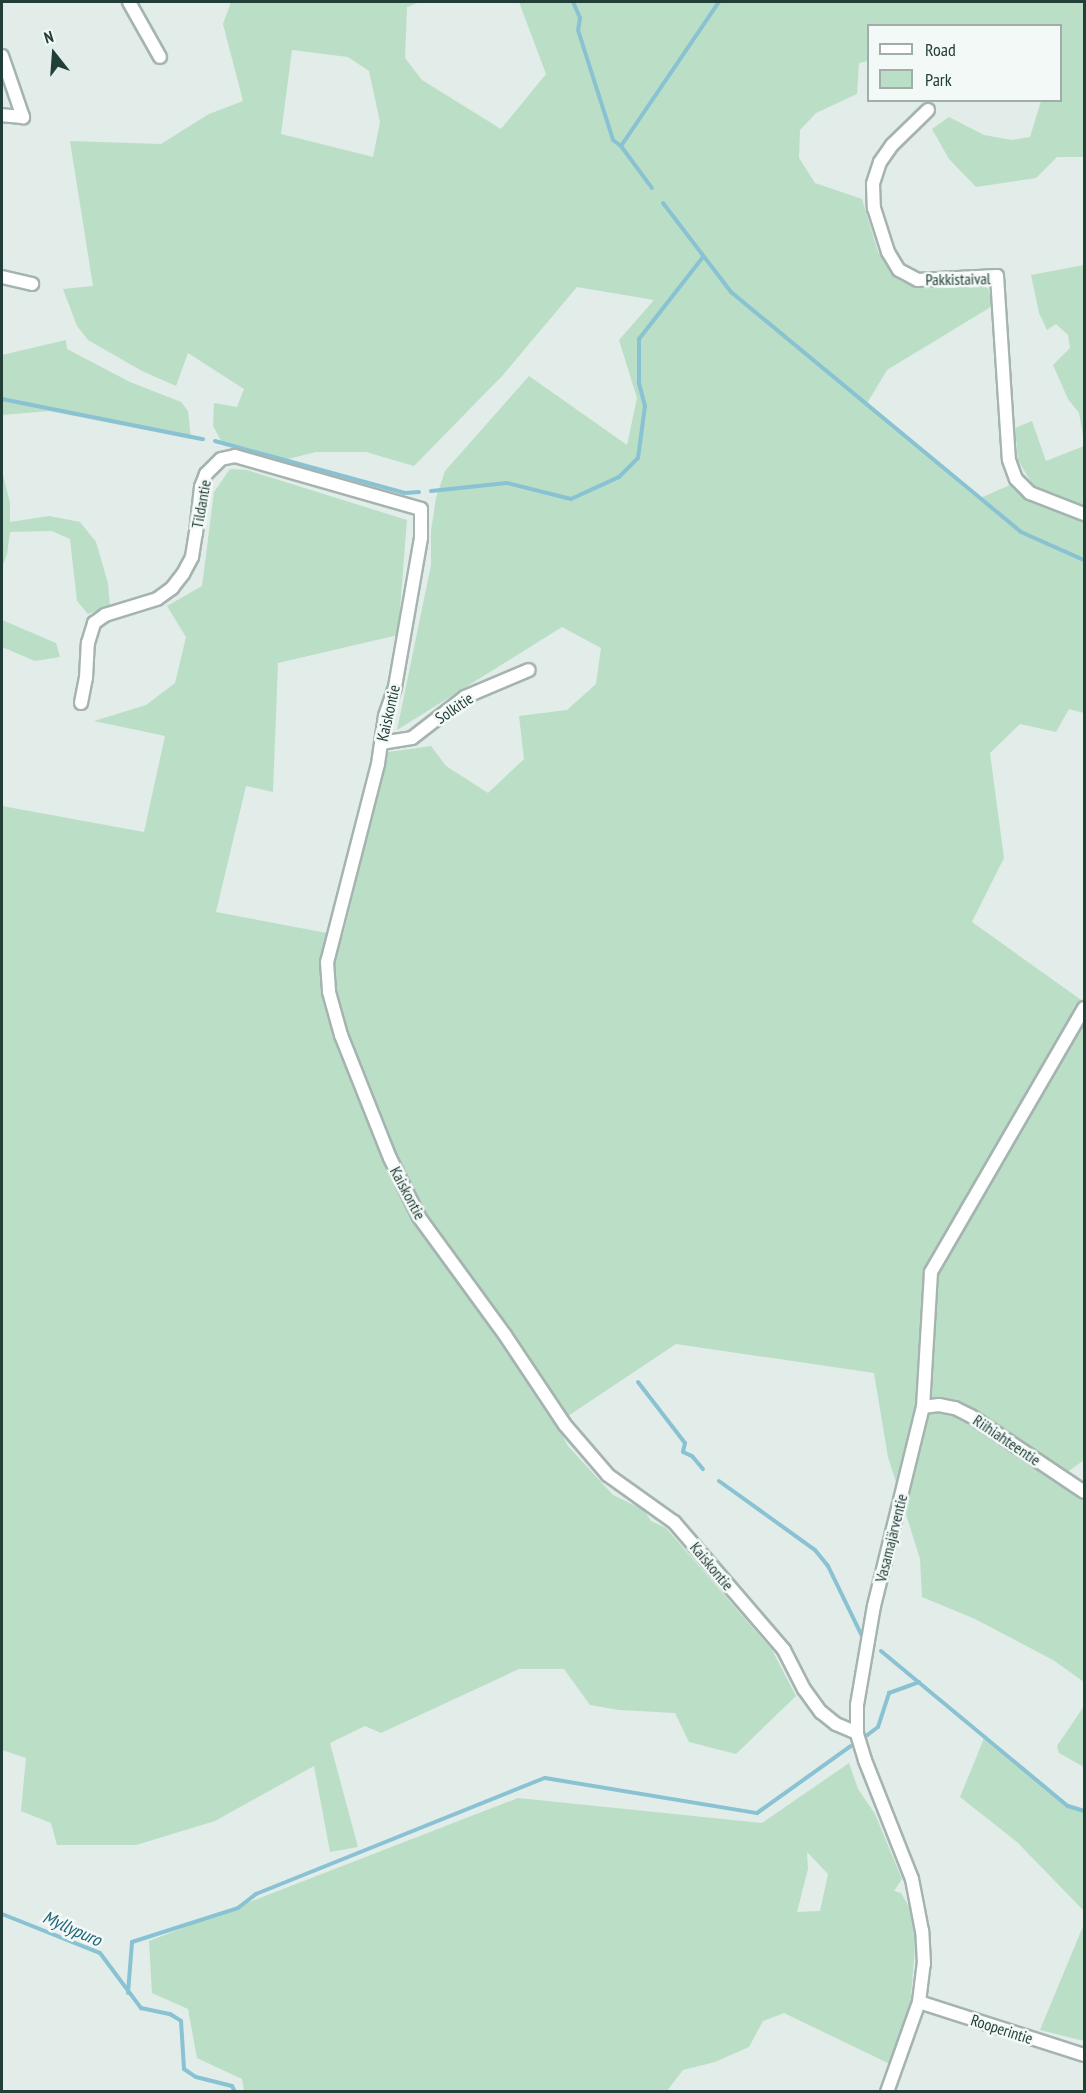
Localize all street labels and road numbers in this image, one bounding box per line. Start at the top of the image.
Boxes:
street label: Pakkistaival [925,269,991,289]
street label: Tildantie [187,478,215,530]
street label: Kaiskontie [372,683,404,743]
street label: Solkitie [431,688,477,728]
street label: Kaiskontie [386,1163,430,1223]
street label: Riihiahteentie [970,1410,1044,1470]
street label: Vasamajärventie [871,1492,911,1584]
street label: Kaiskontie [686,1538,738,1594]
street label: Rooperintie [969,2010,1035,2048]

